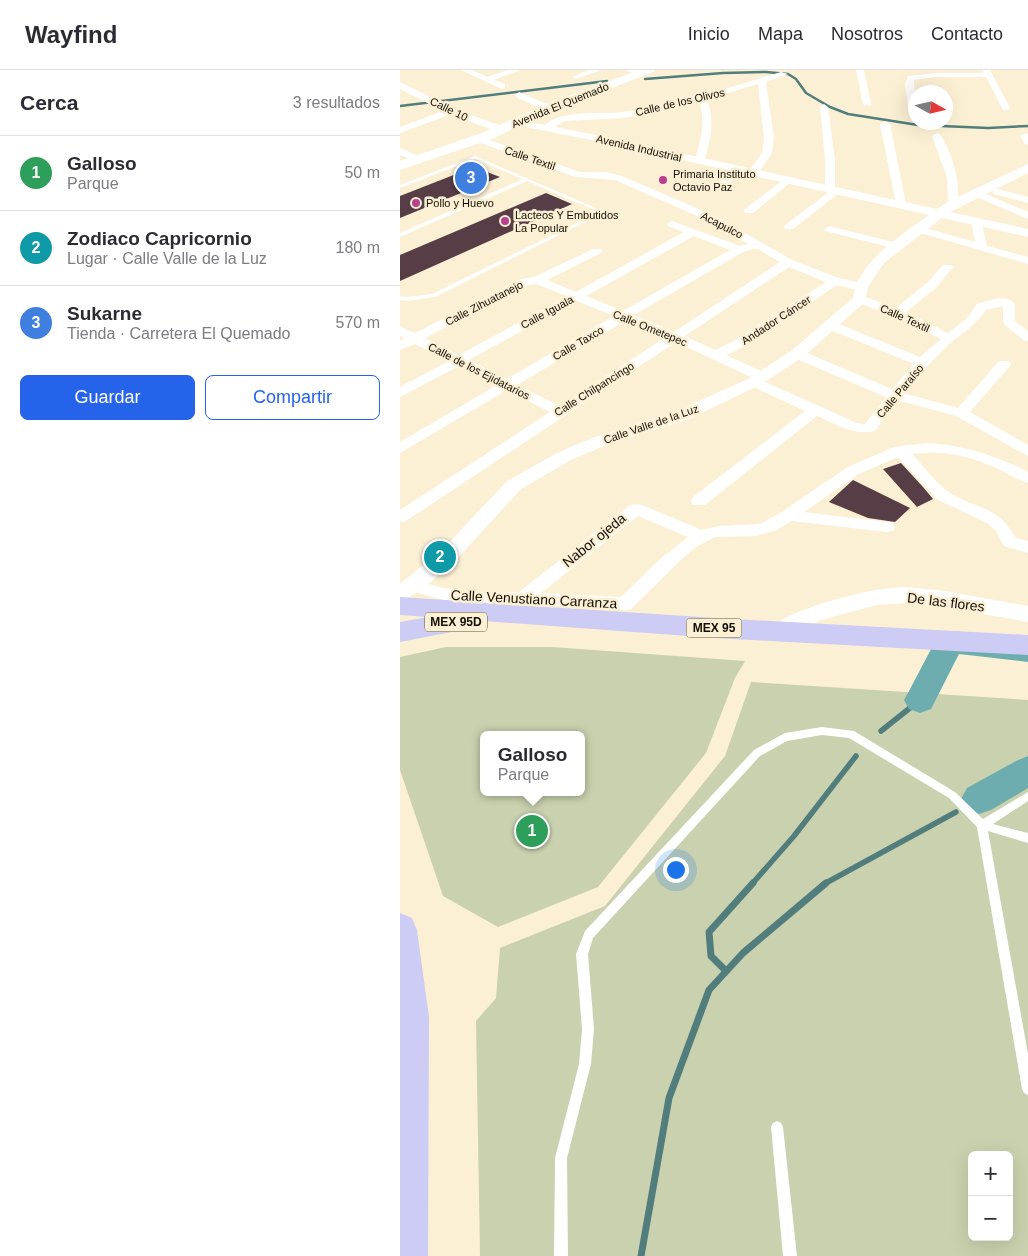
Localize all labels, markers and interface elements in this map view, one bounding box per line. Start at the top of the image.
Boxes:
text: Wayfind [25,21,117,48]
text: Inicio [688,24,730,44]
text: Mapa [758,24,803,44]
text: Nosotros [831,24,903,44]
text: Contacto [931,24,1003,44]
street label: Avenida El Quemado [510,80,610,130]
north arrow [908,85,953,130]
street label: Calle de los Olivos [634,86,726,118]
text: Cerca [20,91,78,114]
text: 3 resultados [293,94,380,111]
street label: Calle 10 [428,95,470,123]
street label: Avenida Industrial [595,132,683,164]
street label: Calle Textil [503,144,557,172]
text: Galloso [67,153,137,174]
pin: 3 [455,159,487,197]
text: 1 [32,164,40,181]
text: 50 m [344,164,380,181]
place label: Primaria Instituto Octavio Paz [673,168,756,193]
marker: Primaria Instituto Octavio Paz [657,174,669,186]
text: Parque [67,175,119,192]
marker: Pollo y Huevo [410,197,422,209]
place label: Pollo y Huevo [426,197,494,209]
place label: Lacteos Y Embutidos La Popular [515,209,619,234]
street label: Acapulco [699,209,745,241]
marker: Lacteos Y Embutidos La Popular [499,215,511,227]
text: Zodiaco Capricornio [67,228,252,249]
text: 2 [32,239,40,256]
text: 180 m [336,239,380,256]
text: Lugar · Calle Valle de la Luz [67,250,267,267]
street label: Calle Zihuatanejo [443,278,525,328]
street label: Calle Iguala [519,293,576,331]
street label: Andador Cáncer [739,293,813,347]
street label: Calle Textil [878,302,932,334]
text: Sukarne [67,303,142,324]
street label: Calle Ometepec [611,308,689,349]
text: 3 [32,314,40,331]
text: 570 m [336,314,380,331]
street label: Calle Taxco [550,324,606,362]
text: Tienda · Carretera El Quemado [67,325,291,342]
street label: Calle de los Ejidatarios [426,340,532,402]
street label: Calle Chilpancingo [552,360,636,418]
street label: Calle Paraíso [874,362,926,420]
button: Guardar [20,375,195,420]
button: Compartir [205,375,380,420]
street label: Calle Valle de la Luz [602,402,700,446]
street label: Nabor ojeda [559,510,629,570]
pin: 2 [424,538,456,576]
street label: Calle Venustiano Carranza [450,587,618,611]
street label: De las flores [906,589,986,615]
road number: MEX 95D [425,612,487,632]
road number: MEX 95 [686,618,742,638]
popup [480,731,585,796]
text: Galloso [498,744,567,765]
text: Parque [498,766,549,783]
pin: 1 [516,812,548,850]
your location [663,857,689,883]
map controls [968,1151,1013,1241]
button: + [968,1151,1013,1196]
button: − [968,1196,1013,1241]

